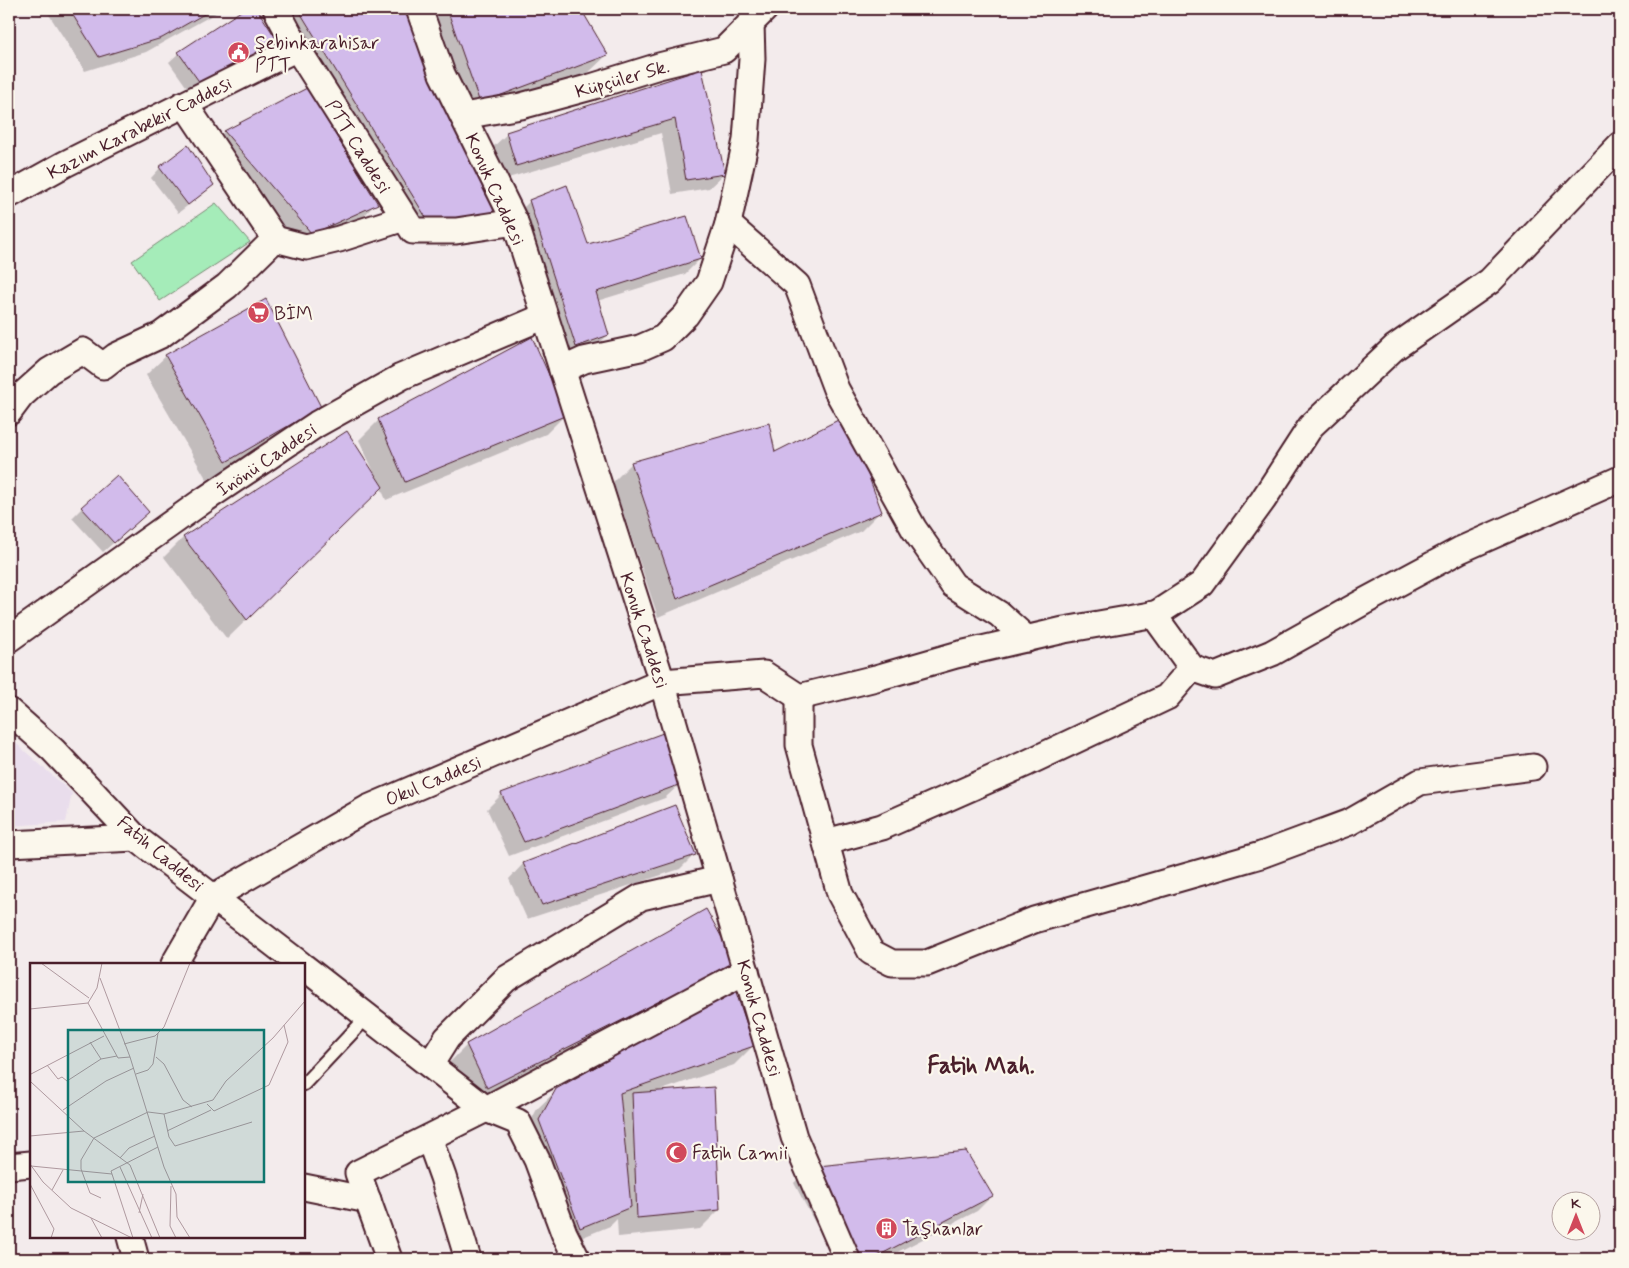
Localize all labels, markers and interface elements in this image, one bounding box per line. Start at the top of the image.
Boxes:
place label: Şebinkarahisar PTT [255,31,379,78]
public building icon: Şebinkarahisar PTT [227,41,251,65]
street label: Küpçüler Sk. [572,54,673,105]
street label: Kazım Karabekir Caddesi [43,71,236,186]
street label: PTT Caddesi [319,95,396,198]
street label: Konuk Caddesi [459,130,531,250]
supermarket icon: BİM [246,301,270,325]
place label: BİM [274,302,313,327]
street label: İnönü Caddesi [212,418,322,503]
street label: Konuk Caddesi [613,569,674,692]
street label: Okul Caddesi [382,750,485,813]
street label: Fatih Caddesi [111,810,209,898]
street label: Konuk Caddesi [730,957,787,1080]
inset map [30,963,305,1238]
district label: Fatih Mah. [927,1051,1035,1082]
mosque icon: Fatih Camii [664,1140,688,1164]
place label: Fatih Camii [692,1141,788,1166]
north arrow [1552,1190,1602,1240]
text: K [1571,1195,1582,1213]
building icon: Taşhanlar [874,1216,898,1240]
place label: Taşhanlar [902,1217,983,1242]

